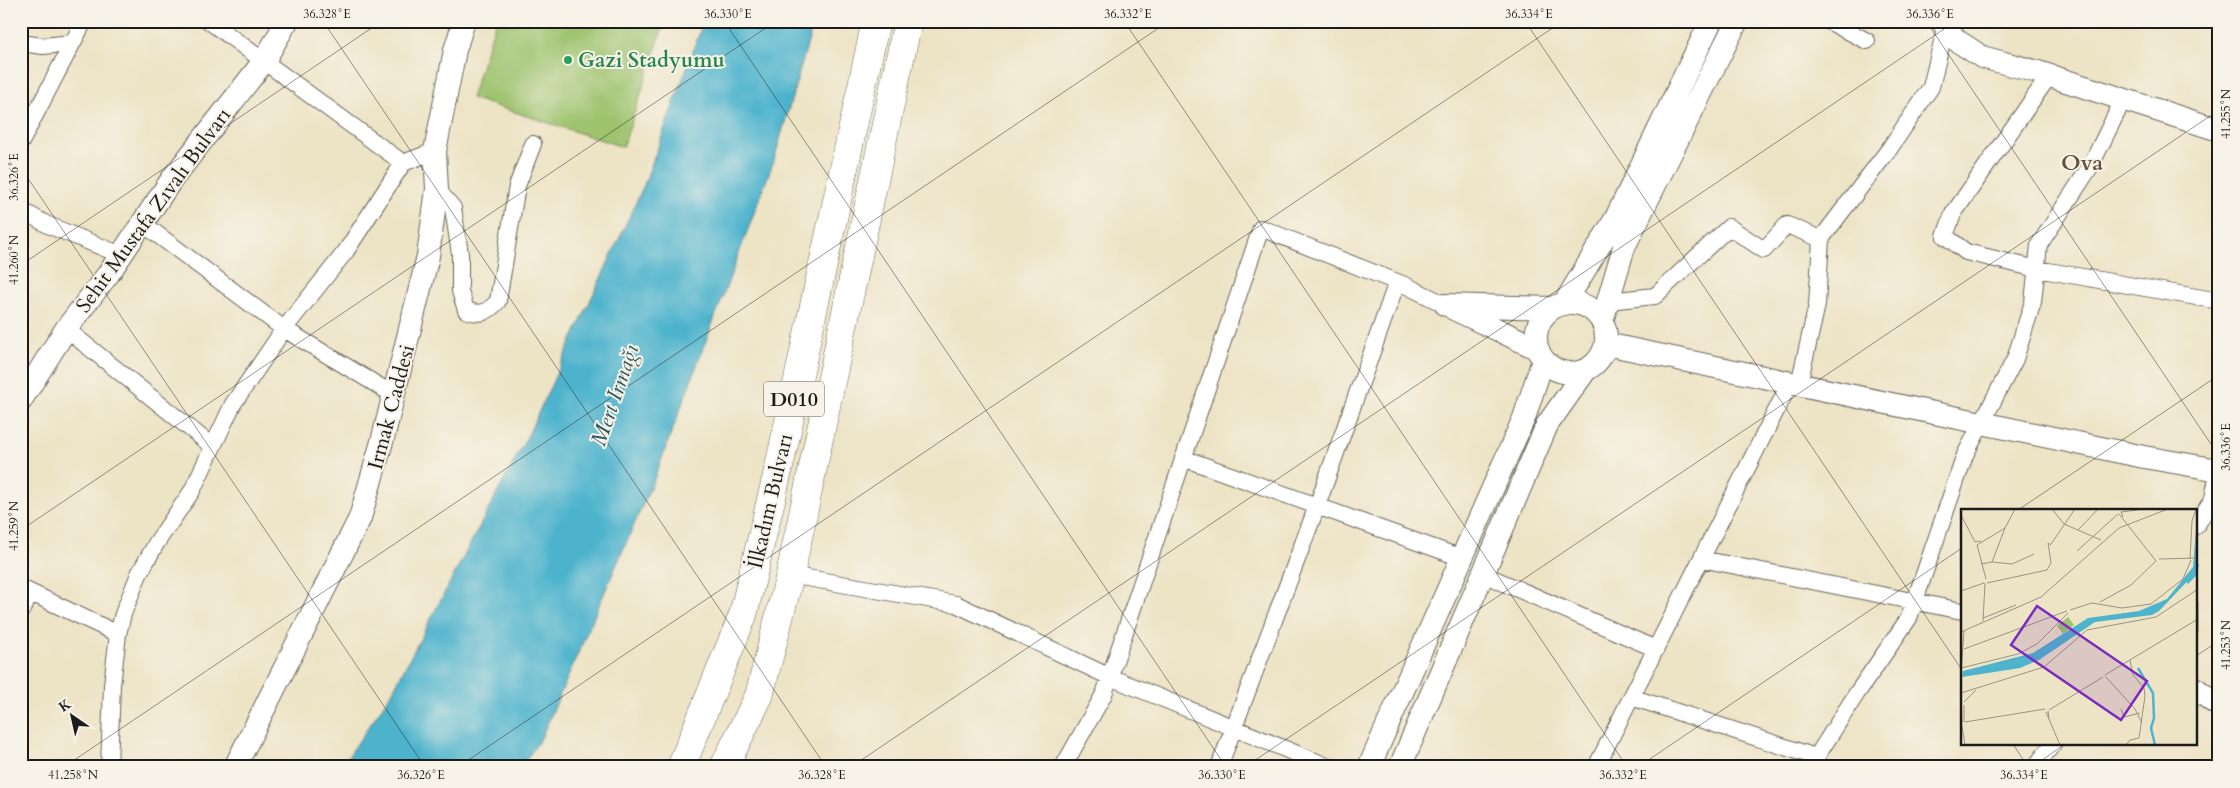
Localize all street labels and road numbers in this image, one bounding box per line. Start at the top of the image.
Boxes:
street label: Sehit Mustafa Zıvalı Bulvarı [69,102,238,319]
street label: Irmak Caddesi [361,341,422,473]
road number: D010 [764,382,824,416]
street label: İlkadım Bulvarı [741,431,800,571]

